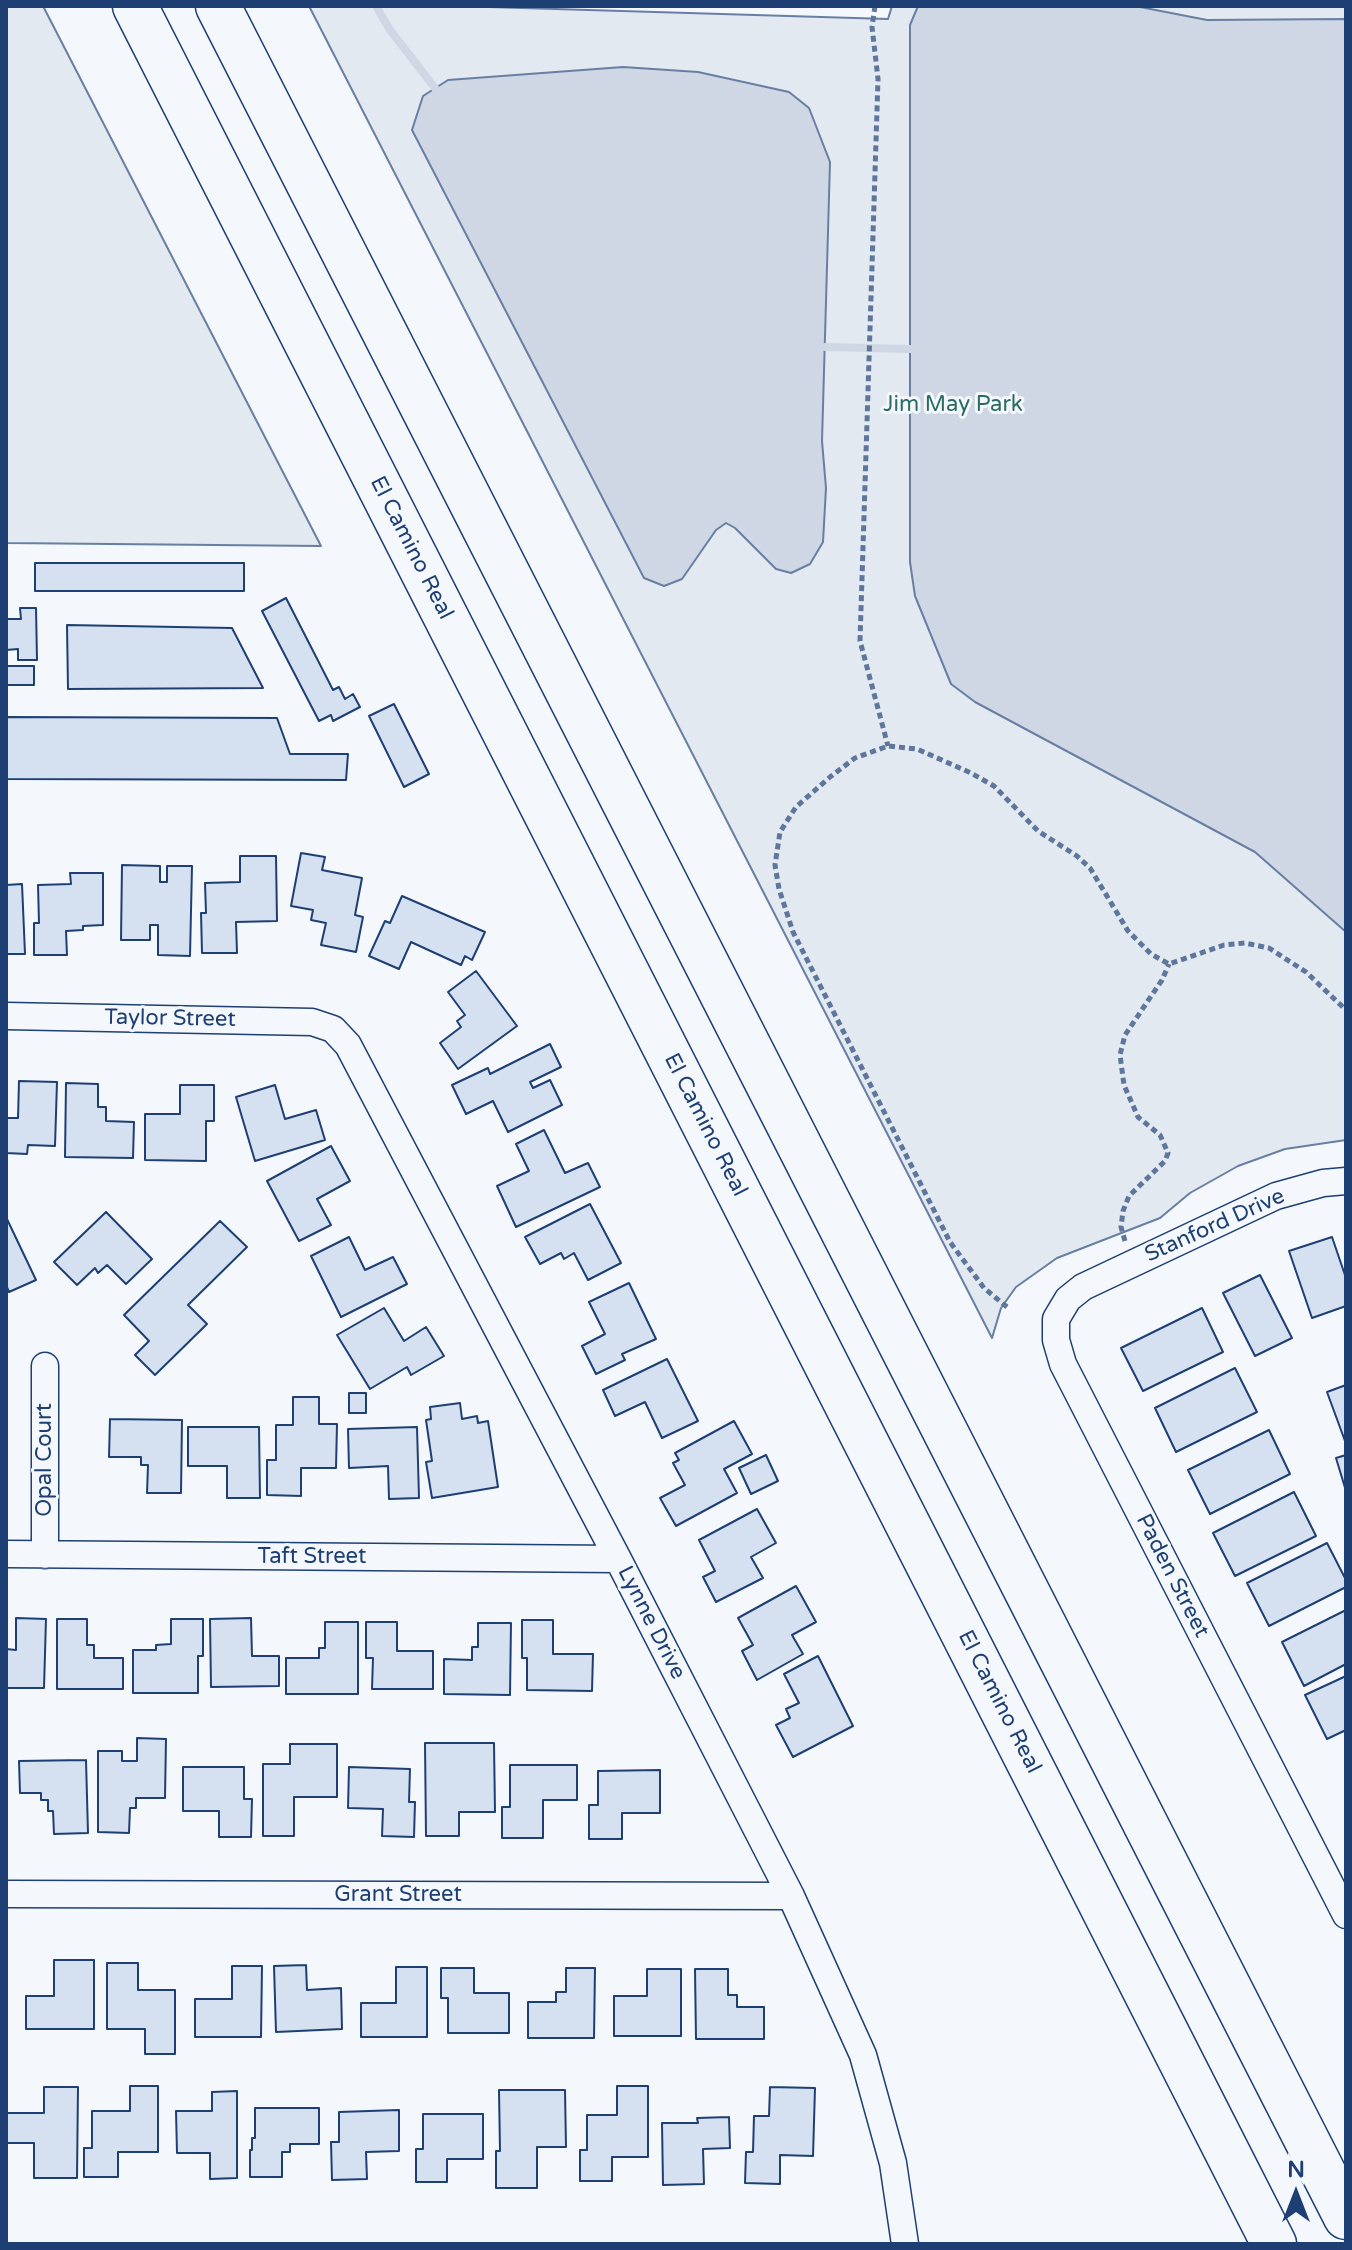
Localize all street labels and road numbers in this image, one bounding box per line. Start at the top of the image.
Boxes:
street label: El Camino Real [364,472,458,624]
street label: Taylor Street [104,1005,236,1033]
street label: El Camino Real [658,1049,752,1201]
street label: Stanford Drive [1141,1183,1289,1269]
street label: Opal Court [32,1403,58,1517]
street label: Paden Street [1130,1510,1214,1642]
street label: Taft Street [258,1544,366,1570]
street label: Lynne Drive [611,1562,691,1684]
street label: El Camino Real [952,1626,1046,1778]
street label: Grant Street [334,1882,462,1908]

